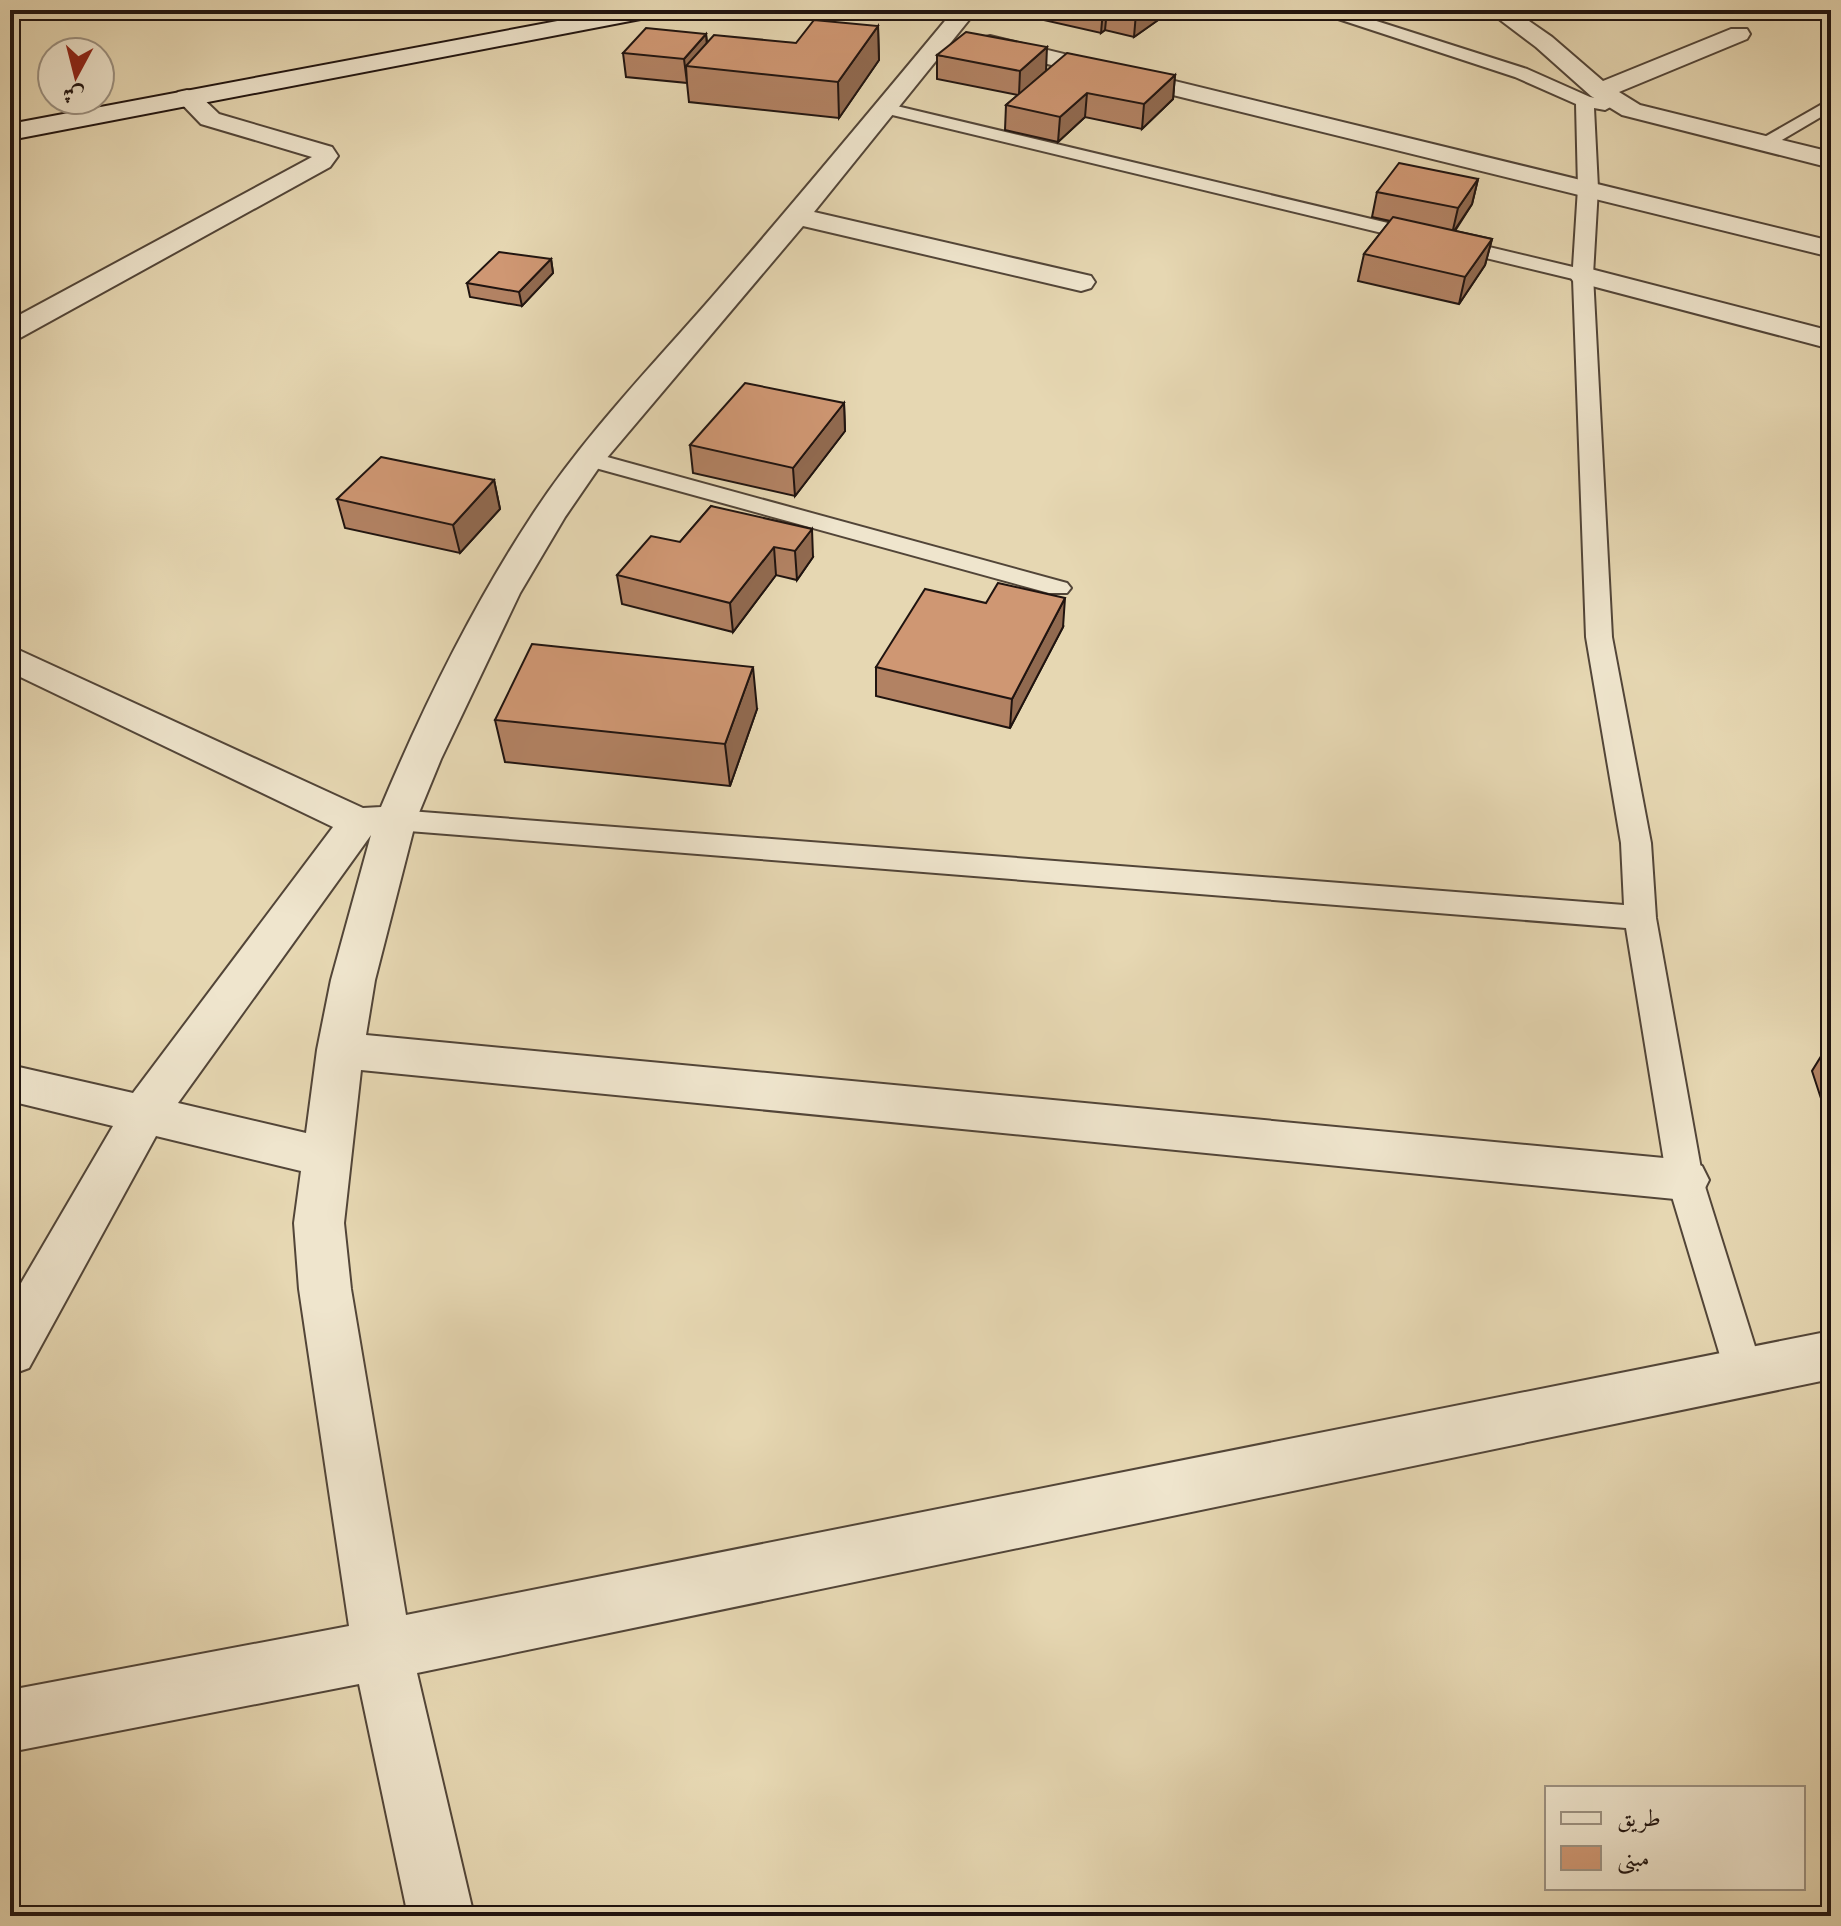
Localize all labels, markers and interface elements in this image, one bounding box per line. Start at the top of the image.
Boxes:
north arrow [36,36,116,116]
text: ش [61,76,87,110]
legend [1545,1786,1805,1890]
text: طريق [1617,1803,1661,1837]
text: مبنى [1617,1843,1650,1877]

